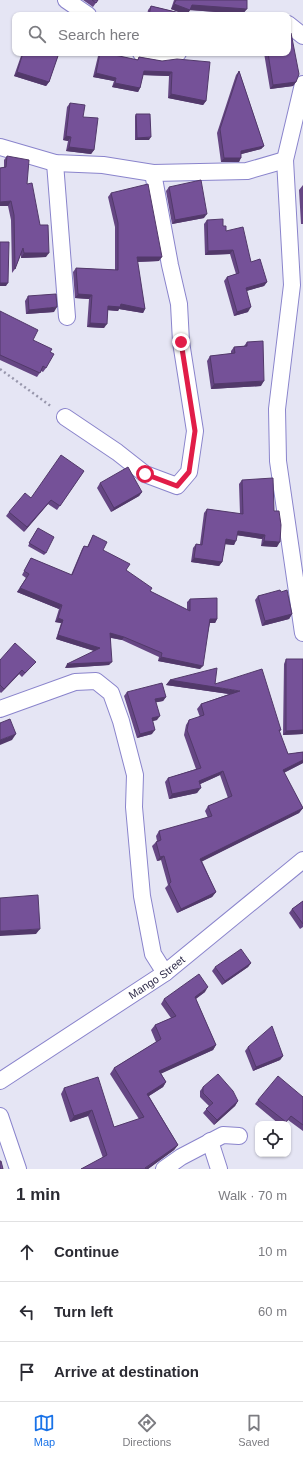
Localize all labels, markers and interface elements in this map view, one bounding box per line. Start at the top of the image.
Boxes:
search box [12,12,291,56]
icon: search [26,23,48,45]
text: Search here [58,26,140,43]
route end [172,333,190,351]
route start [136,465,154,483]
street label: Mango Street [126,953,187,1001]
map controls [255,1121,291,1157]
button: locate [255,1121,291,1157]
text: 1 min [16,1185,60,1204]
text: Walk · 70 m [218,1188,287,1203]
icon: ahead [16,1241,38,1263]
text: Continue [54,1243,119,1260]
text: 10 m [258,1244,287,1259]
icon: left [16,1301,38,1323]
text: Turn left [54,1303,113,1320]
text: 60 m [258,1304,287,1319]
icon: arrive [16,1361,38,1383]
text: Arrive at destination [54,1363,199,1380]
tab: Map [33,1412,55,1448]
tab: Directions [122,1412,171,1448]
tab: Saved [238,1412,269,1448]

